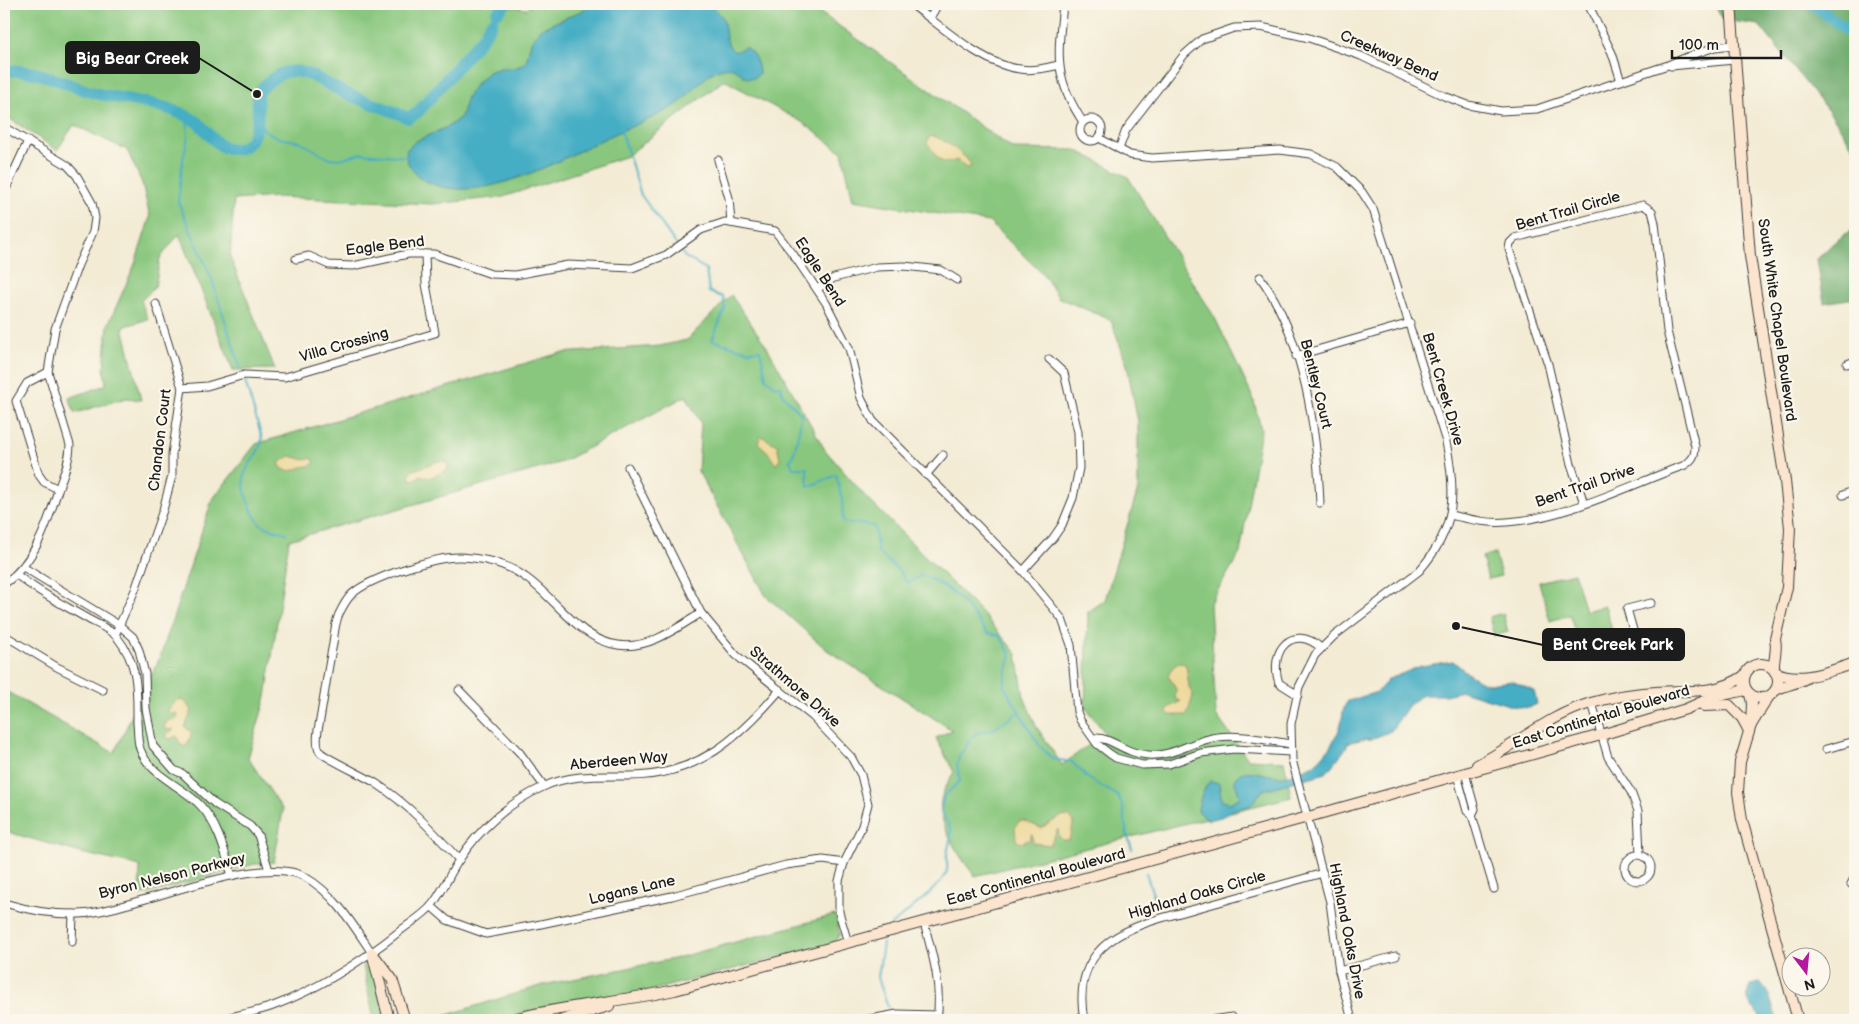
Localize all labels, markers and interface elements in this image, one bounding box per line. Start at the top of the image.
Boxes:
street label: Creekway Bend [1337,26,1441,86]
scale bar [1672,28,1780,60]
text: 100 m [1679,36,1719,55]
callout: Big Bear Creek [66,42,199,73]
text: Big Bear Creek [75,50,189,69]
street label: Bent Trail Circle [1513,187,1623,235]
street label: South White Chapel Boulevard [1753,217,1801,423]
street label: Eagle Bend [344,232,426,260]
street label: Eagle Bend [790,234,850,310]
street label: Villa Crossing [297,323,391,367]
street label: Bent Creek Drive [1418,330,1468,448]
street label: Bentley Court [1296,337,1336,431]
street label: Chandon Court [144,387,176,492]
street label: Bent Trail Drive [1533,460,1637,512]
callout: Bent Creek Park [1543,629,1684,660]
text: Bent Creek Park [1553,636,1674,655]
street label: Strathmore Drive [746,642,844,732]
street label: East Continental Boulevard [1510,681,1692,753]
street label: Aberdeen Way [569,747,669,775]
street label: East Continental Boulevard [944,844,1128,910]
street label: Byron Nelson Parkway [97,849,248,903]
street label: Highland Oaks Drive [1325,861,1370,1001]
street label: Highland Oaks Circle [1126,866,1268,924]
street label: Logans Lane [587,871,677,909]
north arrow [1782,946,1832,996]
text: N [1802,974,1817,994]

